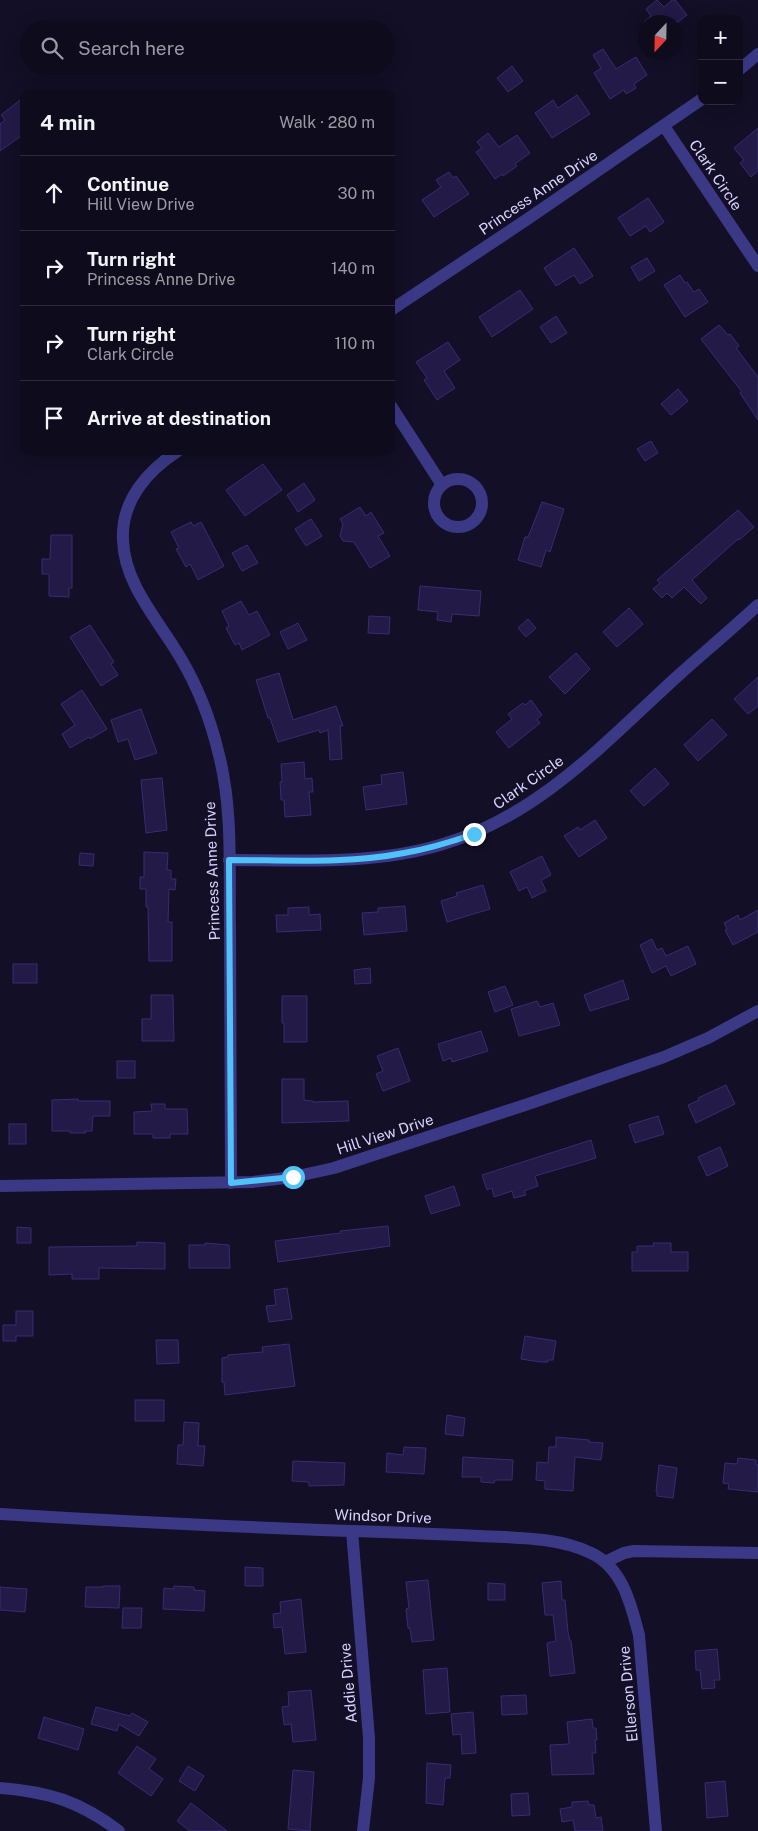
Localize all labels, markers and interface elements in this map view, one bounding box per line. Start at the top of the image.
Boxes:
north arrow [638,15,683,60]
map controls [698,15,743,105]
button: + [698,15,743,60]
search box [20,20,395,75]
icon: search [38,34,66,62]
text: Search here [78,37,185,59]
button: − [698,60,743,105]
text: 4 min [40,110,95,135]
text: Walk · 280 m [279,113,375,132]
street label: Clark Circle [686,136,746,214]
street label: Princess Anne Drive [476,146,600,238]
text: Continue [87,173,169,195]
icon: ahead [40,179,68,207]
text: 30 m [338,184,375,203]
text: Hill View Drive [87,195,195,214]
text: Turn right [87,248,176,270]
icon: right [40,254,68,282]
text: 140 m [331,259,375,278]
text: Princess Anne Drive [87,270,235,289]
text: Turn right [87,323,176,345]
icon: right [40,329,68,357]
text: 110 m [334,334,375,353]
text: Clark Circle [87,345,174,364]
icon: arrive [40,404,68,432]
text: Arrive at destination [87,407,271,429]
street label: Clark Circle [490,752,566,812]
street label: Princess Anne Drive [201,801,223,941]
route end [463,823,486,846]
street label: Hill View Drive [334,1110,436,1158]
route start [282,1166,305,1189]
street label: Windsor Drive [334,1506,432,1526]
street label: Addie Drive [336,1642,360,1724]
street label: Ellerson Drive [615,1645,641,1743]

